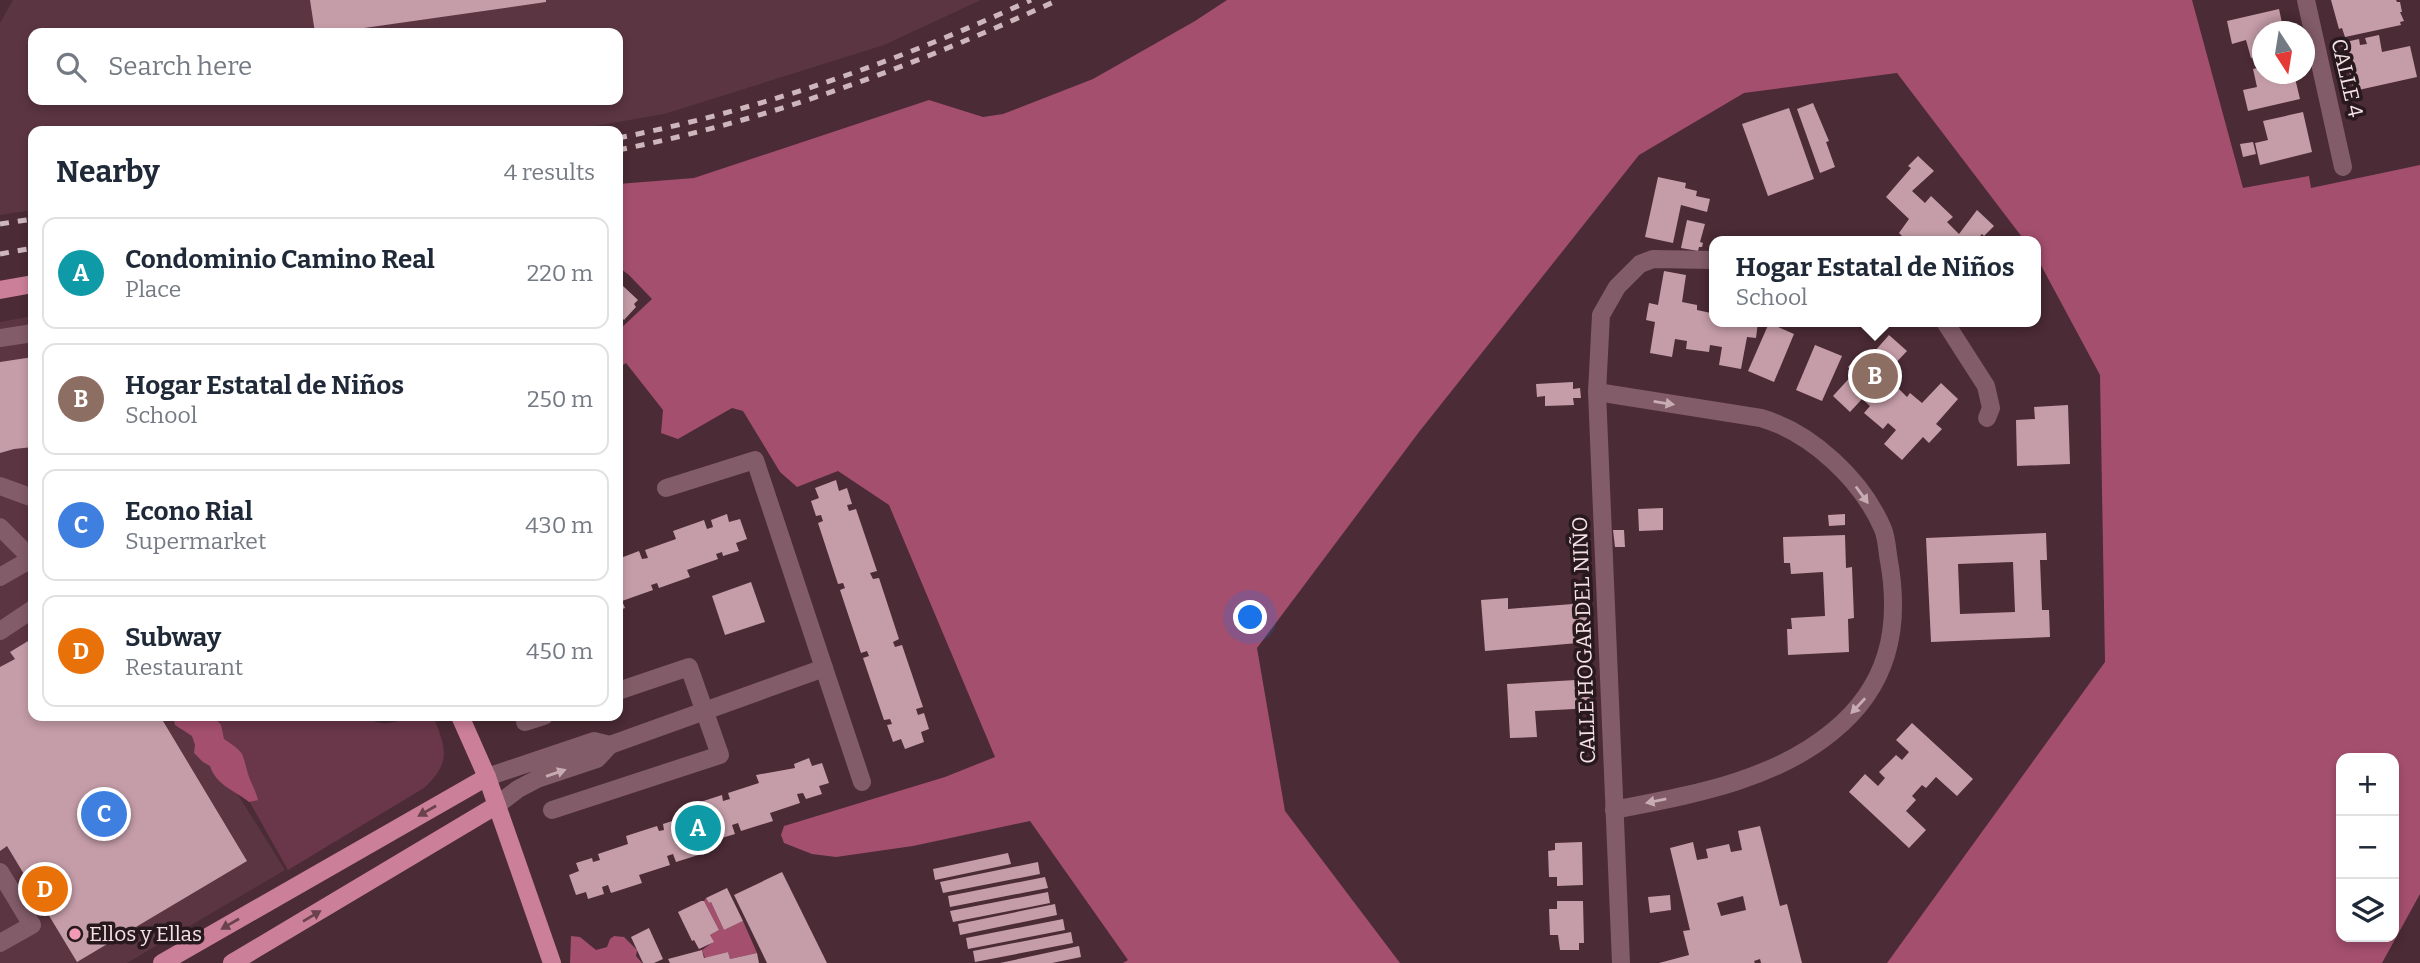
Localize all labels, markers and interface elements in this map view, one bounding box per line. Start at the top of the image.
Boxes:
north arrow [2252,21,2315,84]
search box [28,28,623,105]
street label: CALLE 4 [2325,36,2369,120]
icon: search [52,48,90,86]
text: Search here [108,51,252,82]
text: Nearby [56,154,160,190]
text: 4 results [504,158,595,186]
popup [1709,236,2041,327]
text: Condominio Camino Real [125,244,435,275]
text: Hogar Estatal de Niños [1735,252,2015,283]
text: A [73,259,89,287]
text: 220 m [527,259,593,287]
text: Place [125,275,181,303]
text: School [1735,283,1808,311]
pin: B [1852,350,1898,402]
text: Hogar Estatal de Niños [125,370,404,401]
text: B [74,385,88,413]
text: 250 m [527,385,593,413]
one-way arrow [1653,398,1675,409]
text: School [125,401,197,429]
one-way arrow [1854,486,1868,504]
text: Econo Rial [125,496,253,527]
text: C [74,511,88,539]
text: 430 m [525,511,593,539]
street label: CALLE HOGAR DEL NIÑO [1567,516,1601,764]
text: Supermarket [125,527,266,555]
your location [1233,600,1267,634]
text: Subway [125,622,221,653]
text: D [73,637,89,665]
text: 450 m [526,637,593,665]
text: Restaurant [125,653,243,681]
one-way arrow [1850,697,1866,714]
map controls [2336,753,2399,942]
button: + [2336,753,2399,816]
one-way arrow [545,767,566,778]
pin: C [81,788,127,840]
one-way arrow [1645,796,1667,807]
pin: A [675,802,721,854]
one-way arrow [418,805,437,817]
button: − [2336,816,2399,879]
pin: D [22,863,68,915]
button: layers [2336,879,2399,942]
one-way arrow [303,909,322,922]
one-way arrow [220,918,240,930]
place label: Ellos y Ellas [89,921,202,947]
marker: Ellos y Ellas [67,926,83,942]

